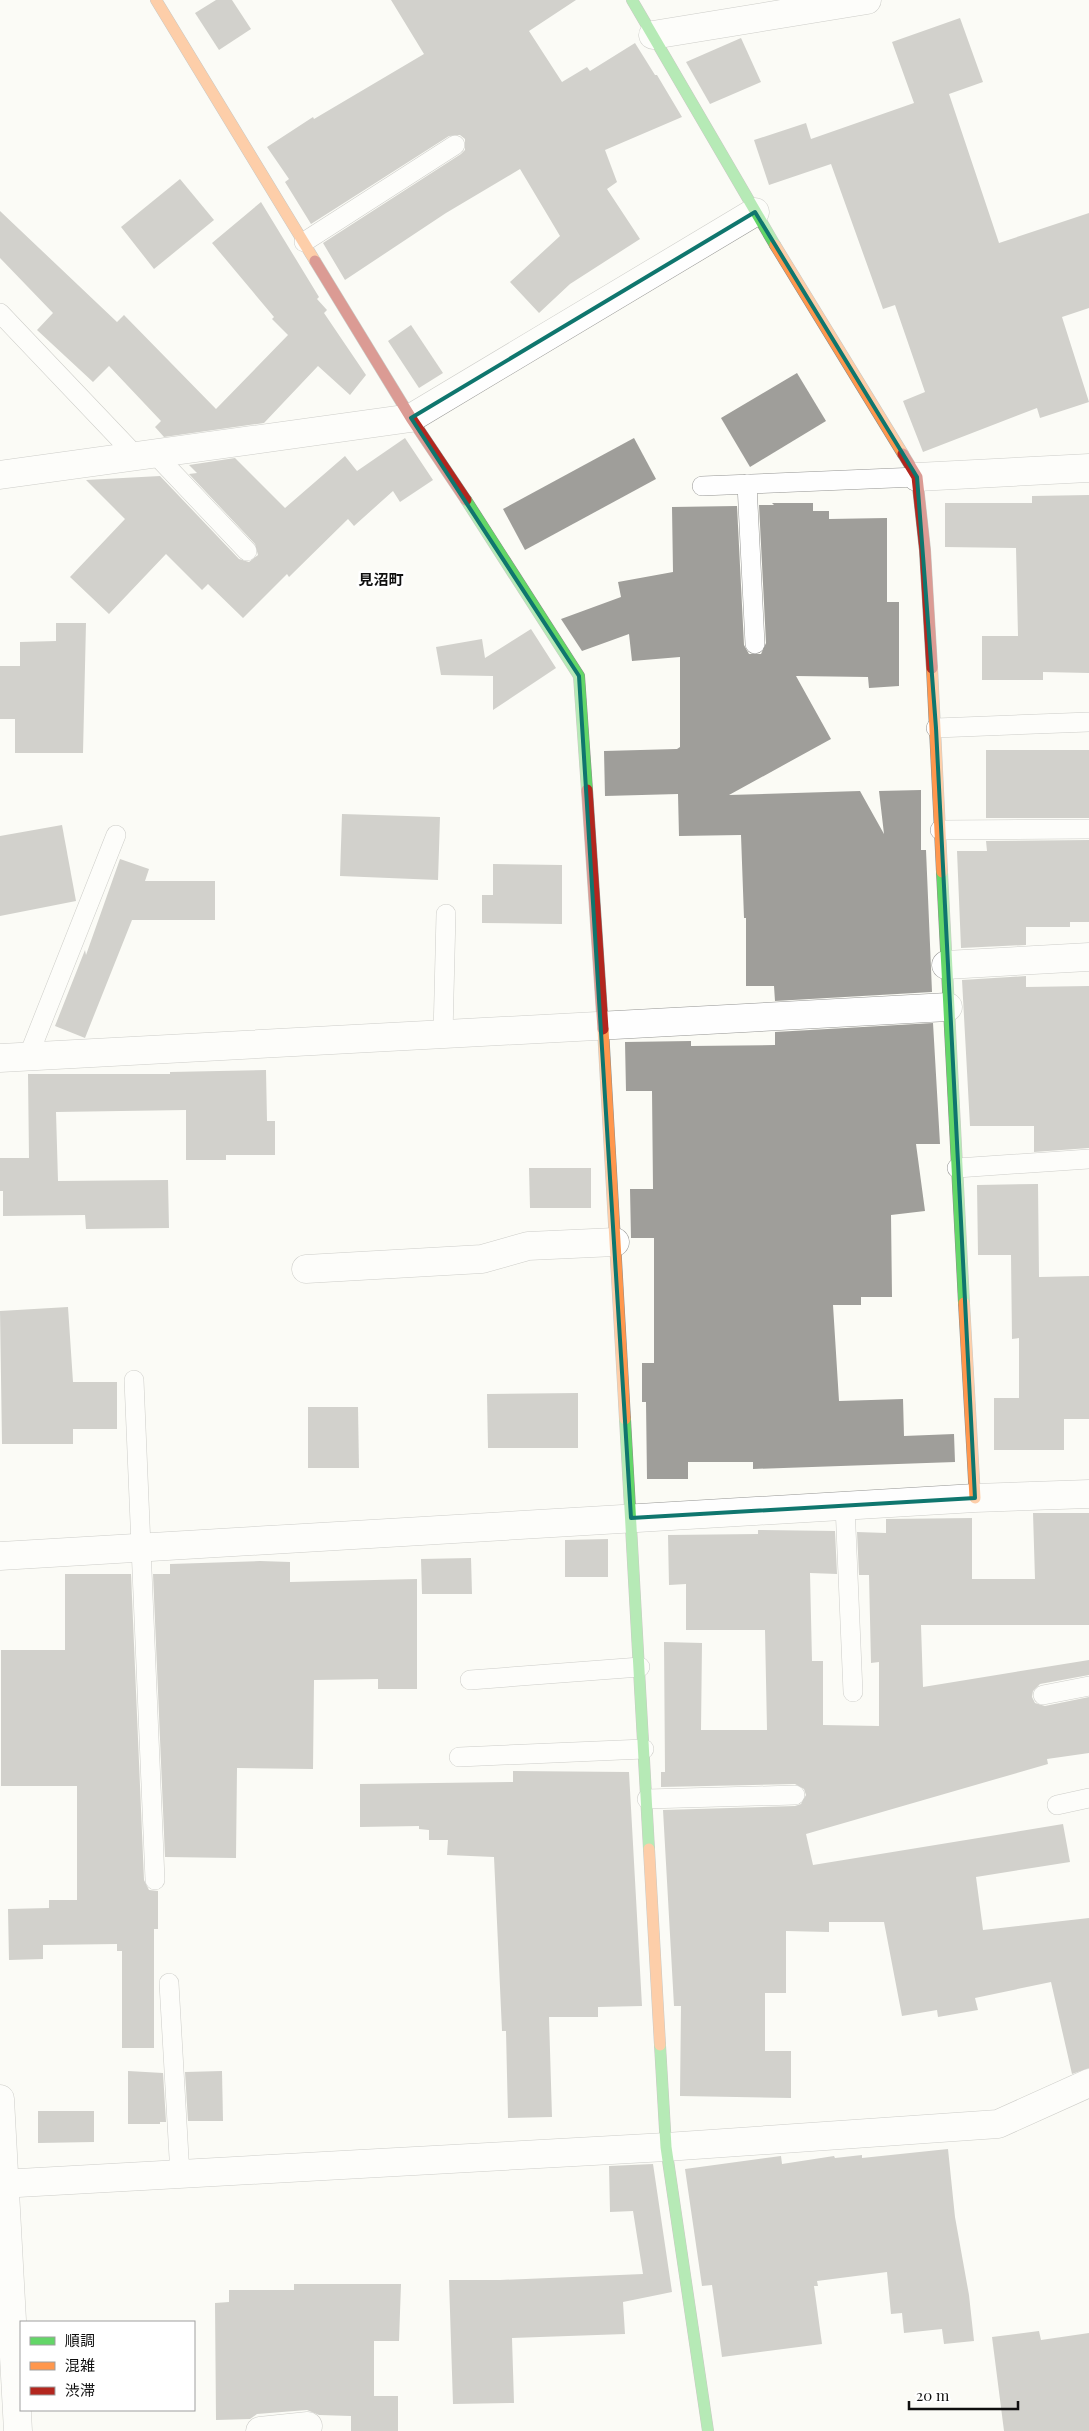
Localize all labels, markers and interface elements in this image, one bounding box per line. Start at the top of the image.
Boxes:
district label: 見沼町 [358,569,404,589]
legend [20,2321,195,2411]
text: 順調 [65,2330,95,2350]
text: 混雑 [65,2355,95,2375]
scale bar [909,2378,1018,2410]
text: 渋滞 [65,2380,95,2400]
text: 20 m [916,2385,950,2405]

